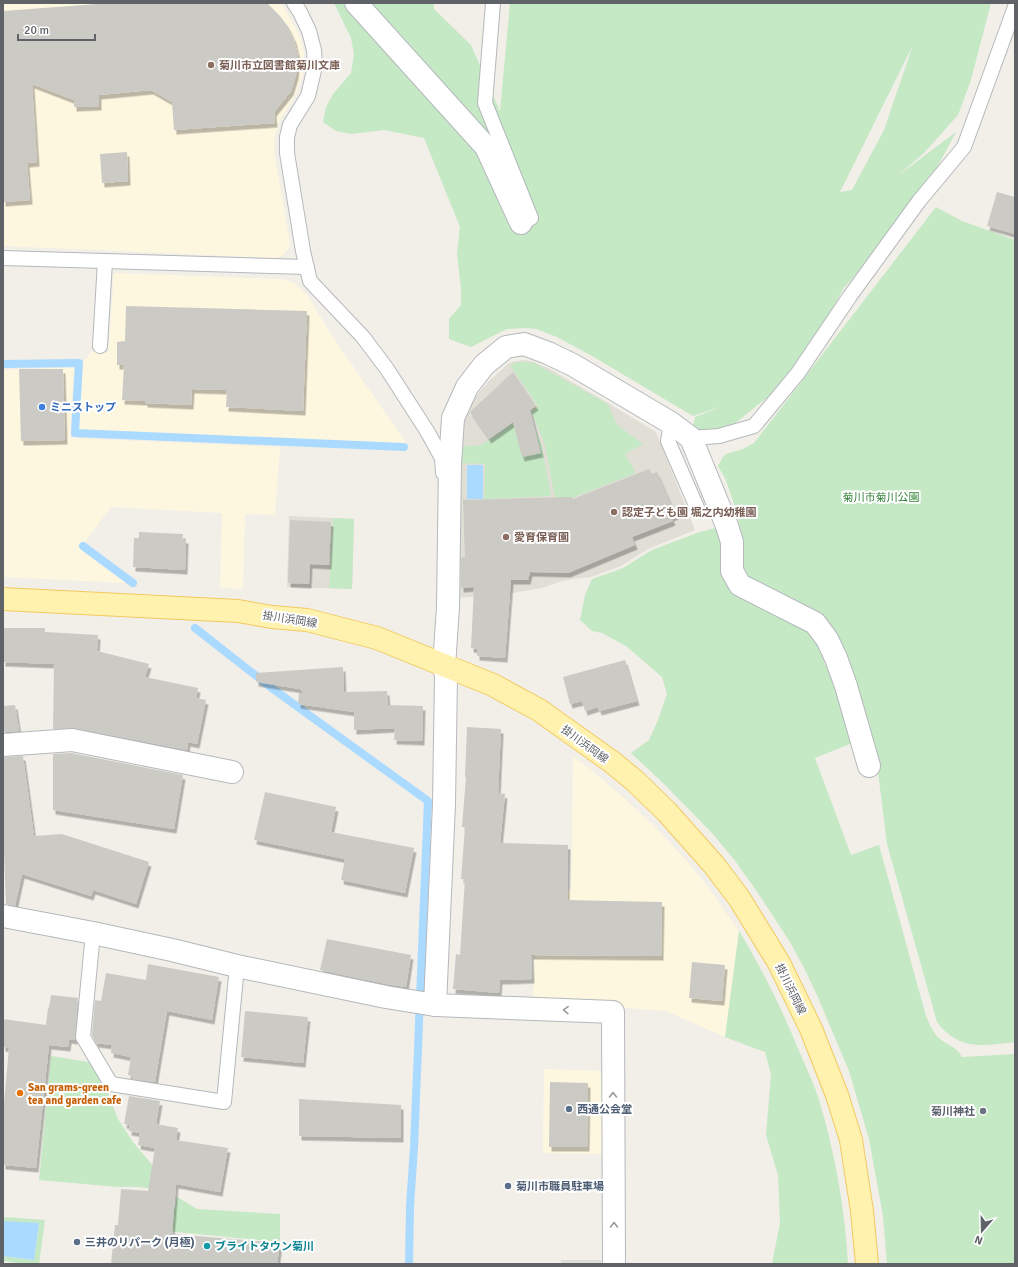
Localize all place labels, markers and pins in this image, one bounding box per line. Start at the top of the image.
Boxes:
place label: 菊川市立図書館菊川文庫 [219,59,340,72]
marker: 菊川市立図書館菊川文庫 [206,60,216,70]
place label: ミニストップ [50,401,116,414]
marker: ミニストップ [37,402,47,412]
place label: 認定子ども園 堀之内幼稚園 [622,506,756,519]
marker: 認定子ども園 堀之内幼稚園 [609,507,619,517]
place label: 愛育保育園 [514,531,569,544]
marker: 愛育保育園 [501,532,511,542]
place label: San grams-green tea and garden cafe [27,1081,122,1107]
marker: San grams-green tea and garden cafe [15,1088,25,1098]
place label: 西通公会堂 [577,1103,632,1116]
marker: 西通公会堂 [564,1104,574,1114]
place label: 菊川神社 [931,1105,975,1118]
marker: 菊川神社 [978,1106,988,1116]
place label: 菊川市職員駐車場 [516,1180,604,1193]
marker: 菊川市職員駐車場 [503,1181,513,1191]
place label: 三井のリパーク (月極) [85,1236,195,1249]
marker: 三井のリパーク (月極) [72,1237,82,1247]
place label: ブライトタウン菊川 [215,1240,314,1253]
marker: ブライトタウン菊川 [202,1241,212,1251]

